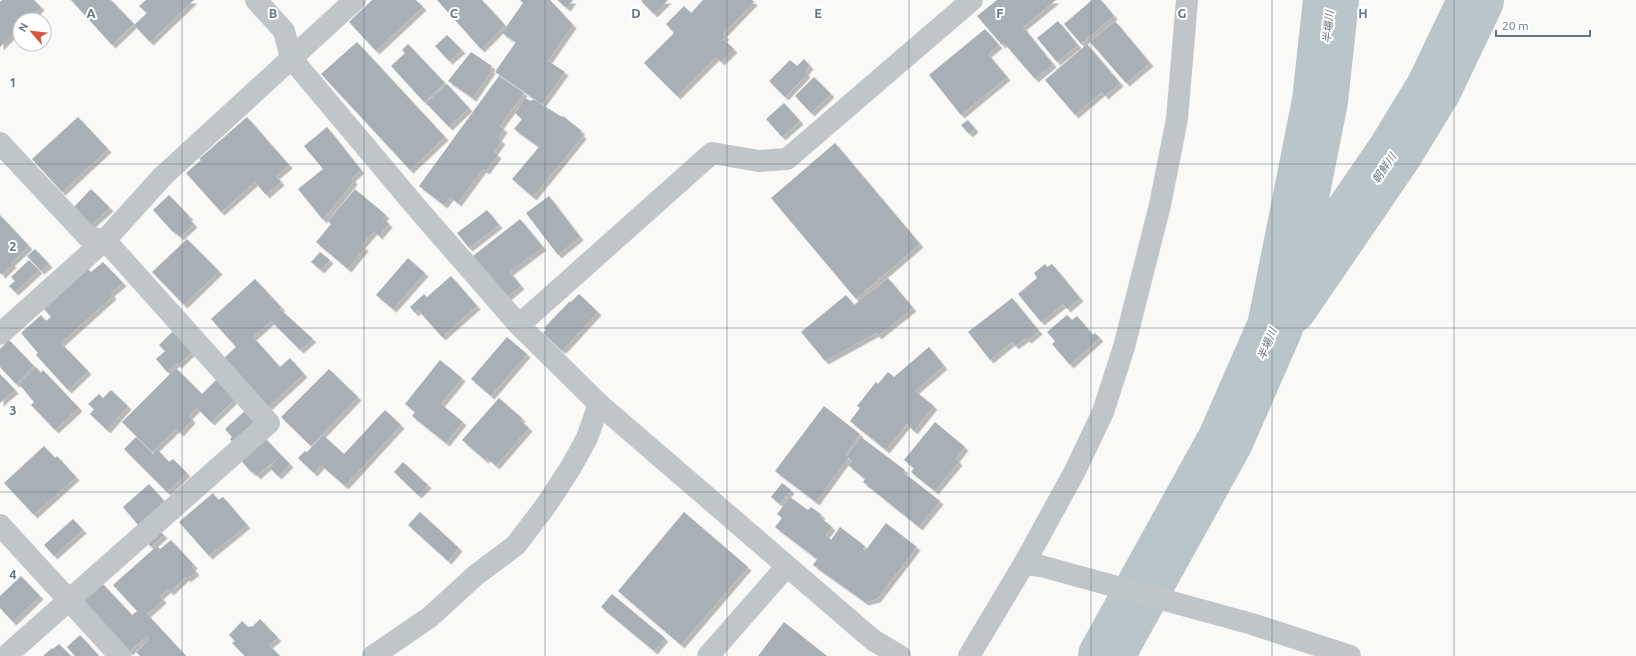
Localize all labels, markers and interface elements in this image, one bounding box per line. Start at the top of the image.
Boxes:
text: A [86,6,96,20]
text: B [269,6,278,20]
text: C [450,6,459,20]
text: D [631,6,641,20]
text: E [814,6,822,20]
text: F [996,6,1004,20]
text: G [1178,6,1187,20]
text: H [1358,6,1368,20]
water label: 半場川 [1320,9,1336,44]
north arrow [12,12,52,52]
scale bar [1496,12,1590,38]
text: 20 m [1502,19,1529,32]
text: N [16,21,30,34]
text: 1 [9,75,17,89]
water label: 朝鮮川 [1370,150,1399,185]
text: 2 [9,239,17,253]
water label: 半場川 [1255,326,1279,362]
text: 3 [9,403,17,417]
text: 4 [9,567,17,581]

